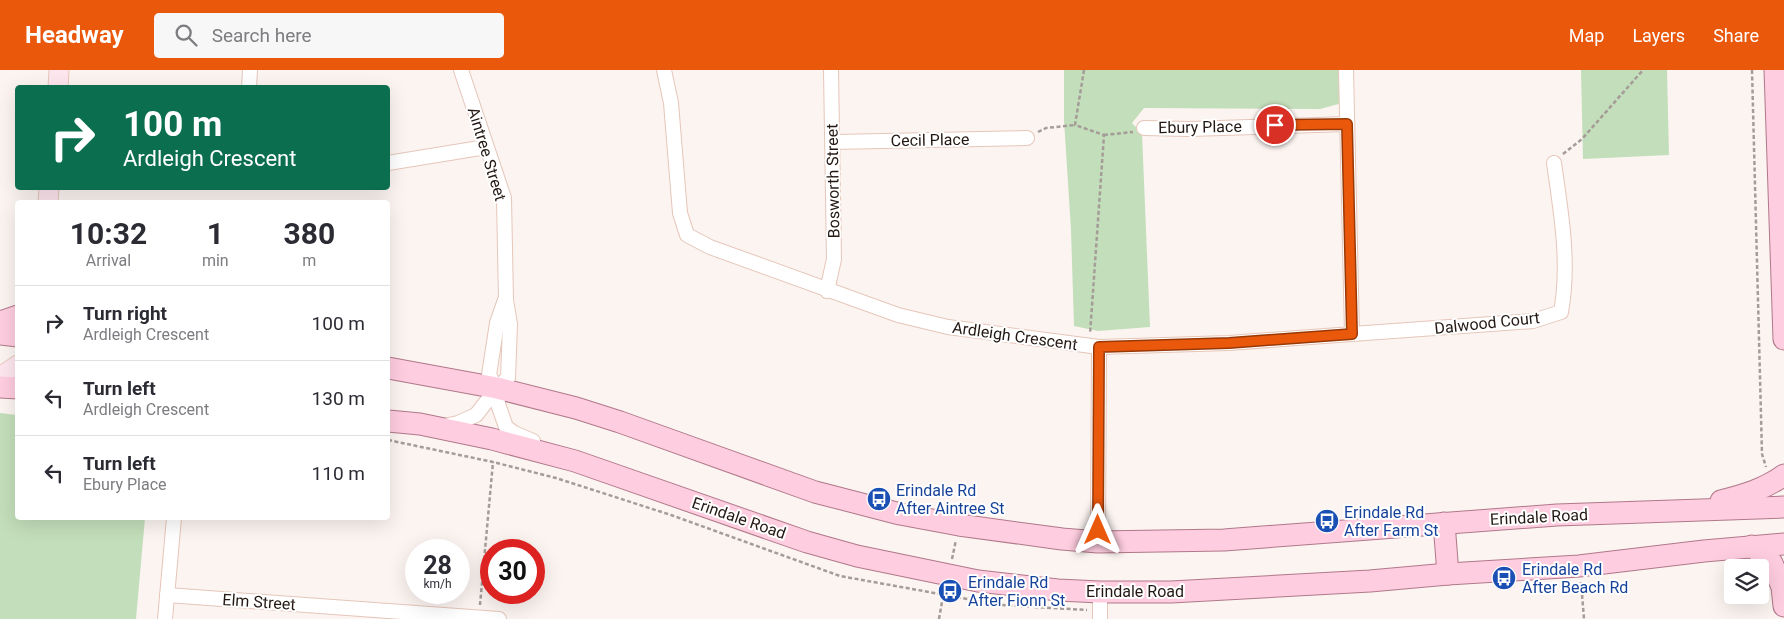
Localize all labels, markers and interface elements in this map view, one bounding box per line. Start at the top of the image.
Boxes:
search box [154,13,504,58]
text: Headway [25,21,124,49]
icon: search [172,21,200,49]
text: Search here [212,24,312,47]
text: Map [1569,25,1604,46]
text: Layers [1632,25,1685,46]
text: Share [1713,25,1759,46]
text: 100 m [123,104,222,145]
pin [1254,104,1296,146]
icon: right [40,105,105,170]
street label: Aintree Street [464,105,510,203]
icon: arrive [1261,111,1289,139]
street label: Ebury Place [1158,117,1242,137]
street label: Bosworth Street [823,124,843,238]
street label: Cecil Place [891,130,969,150]
text: Ardleigh Crescent [123,146,296,171]
text: 10:32 [70,216,147,251]
text: 1 [207,216,224,251]
text: 380 [284,216,335,251]
text: Arrival [86,251,131,270]
text: min [202,251,229,270]
text: m [302,251,316,270]
text: Turn right [83,302,167,325]
street label: Dalwood Court [1433,308,1541,338]
icon: right [40,309,68,337]
text: 100 m [312,312,365,335]
street label: Ardleigh Crescent [951,318,1079,354]
text: Ardleigh Crescent [83,325,209,344]
text: Turn left [83,377,156,400]
icon: left [40,384,68,412]
text: 130 m [312,387,365,410]
text: Ardleigh Crescent [83,400,209,419]
text: Turn left [83,452,156,475]
icon: left [40,459,68,487]
text: 110 m [312,462,365,485]
text: Ebury Place [83,475,167,494]
place label: Erindale Rd After Aintree St [896,481,1004,518]
bus stop icon: Erindale Rd After Aintree St [866,486,892,512]
street label: Erindale Road [690,493,788,543]
position arrow [1071,503,1123,555]
place label: Erindale Rd After Farm St [1344,503,1439,540]
street label: Erindale Road [1490,505,1588,529]
bus stop icon: Erindale Rd After Farm St [1314,508,1340,534]
speed limit sign: 30 [480,539,545,604]
text: 28 [423,551,452,580]
map controls [1724,559,1769,604]
button: layers [1724,559,1769,604]
place label: Erindale Rd After Beach Rd [1522,560,1628,597]
bus stop icon: Erindale Rd After Beach Rd [1491,565,1517,591]
place label: Erindale Rd After Fionn St [968,573,1065,610]
text: km/h [423,577,452,591]
bus stop icon: Erindale Rd After Fionn St [937,578,963,604]
street label: Erindale Road [1086,582,1184,601]
street label: Elm Street [222,590,296,614]

